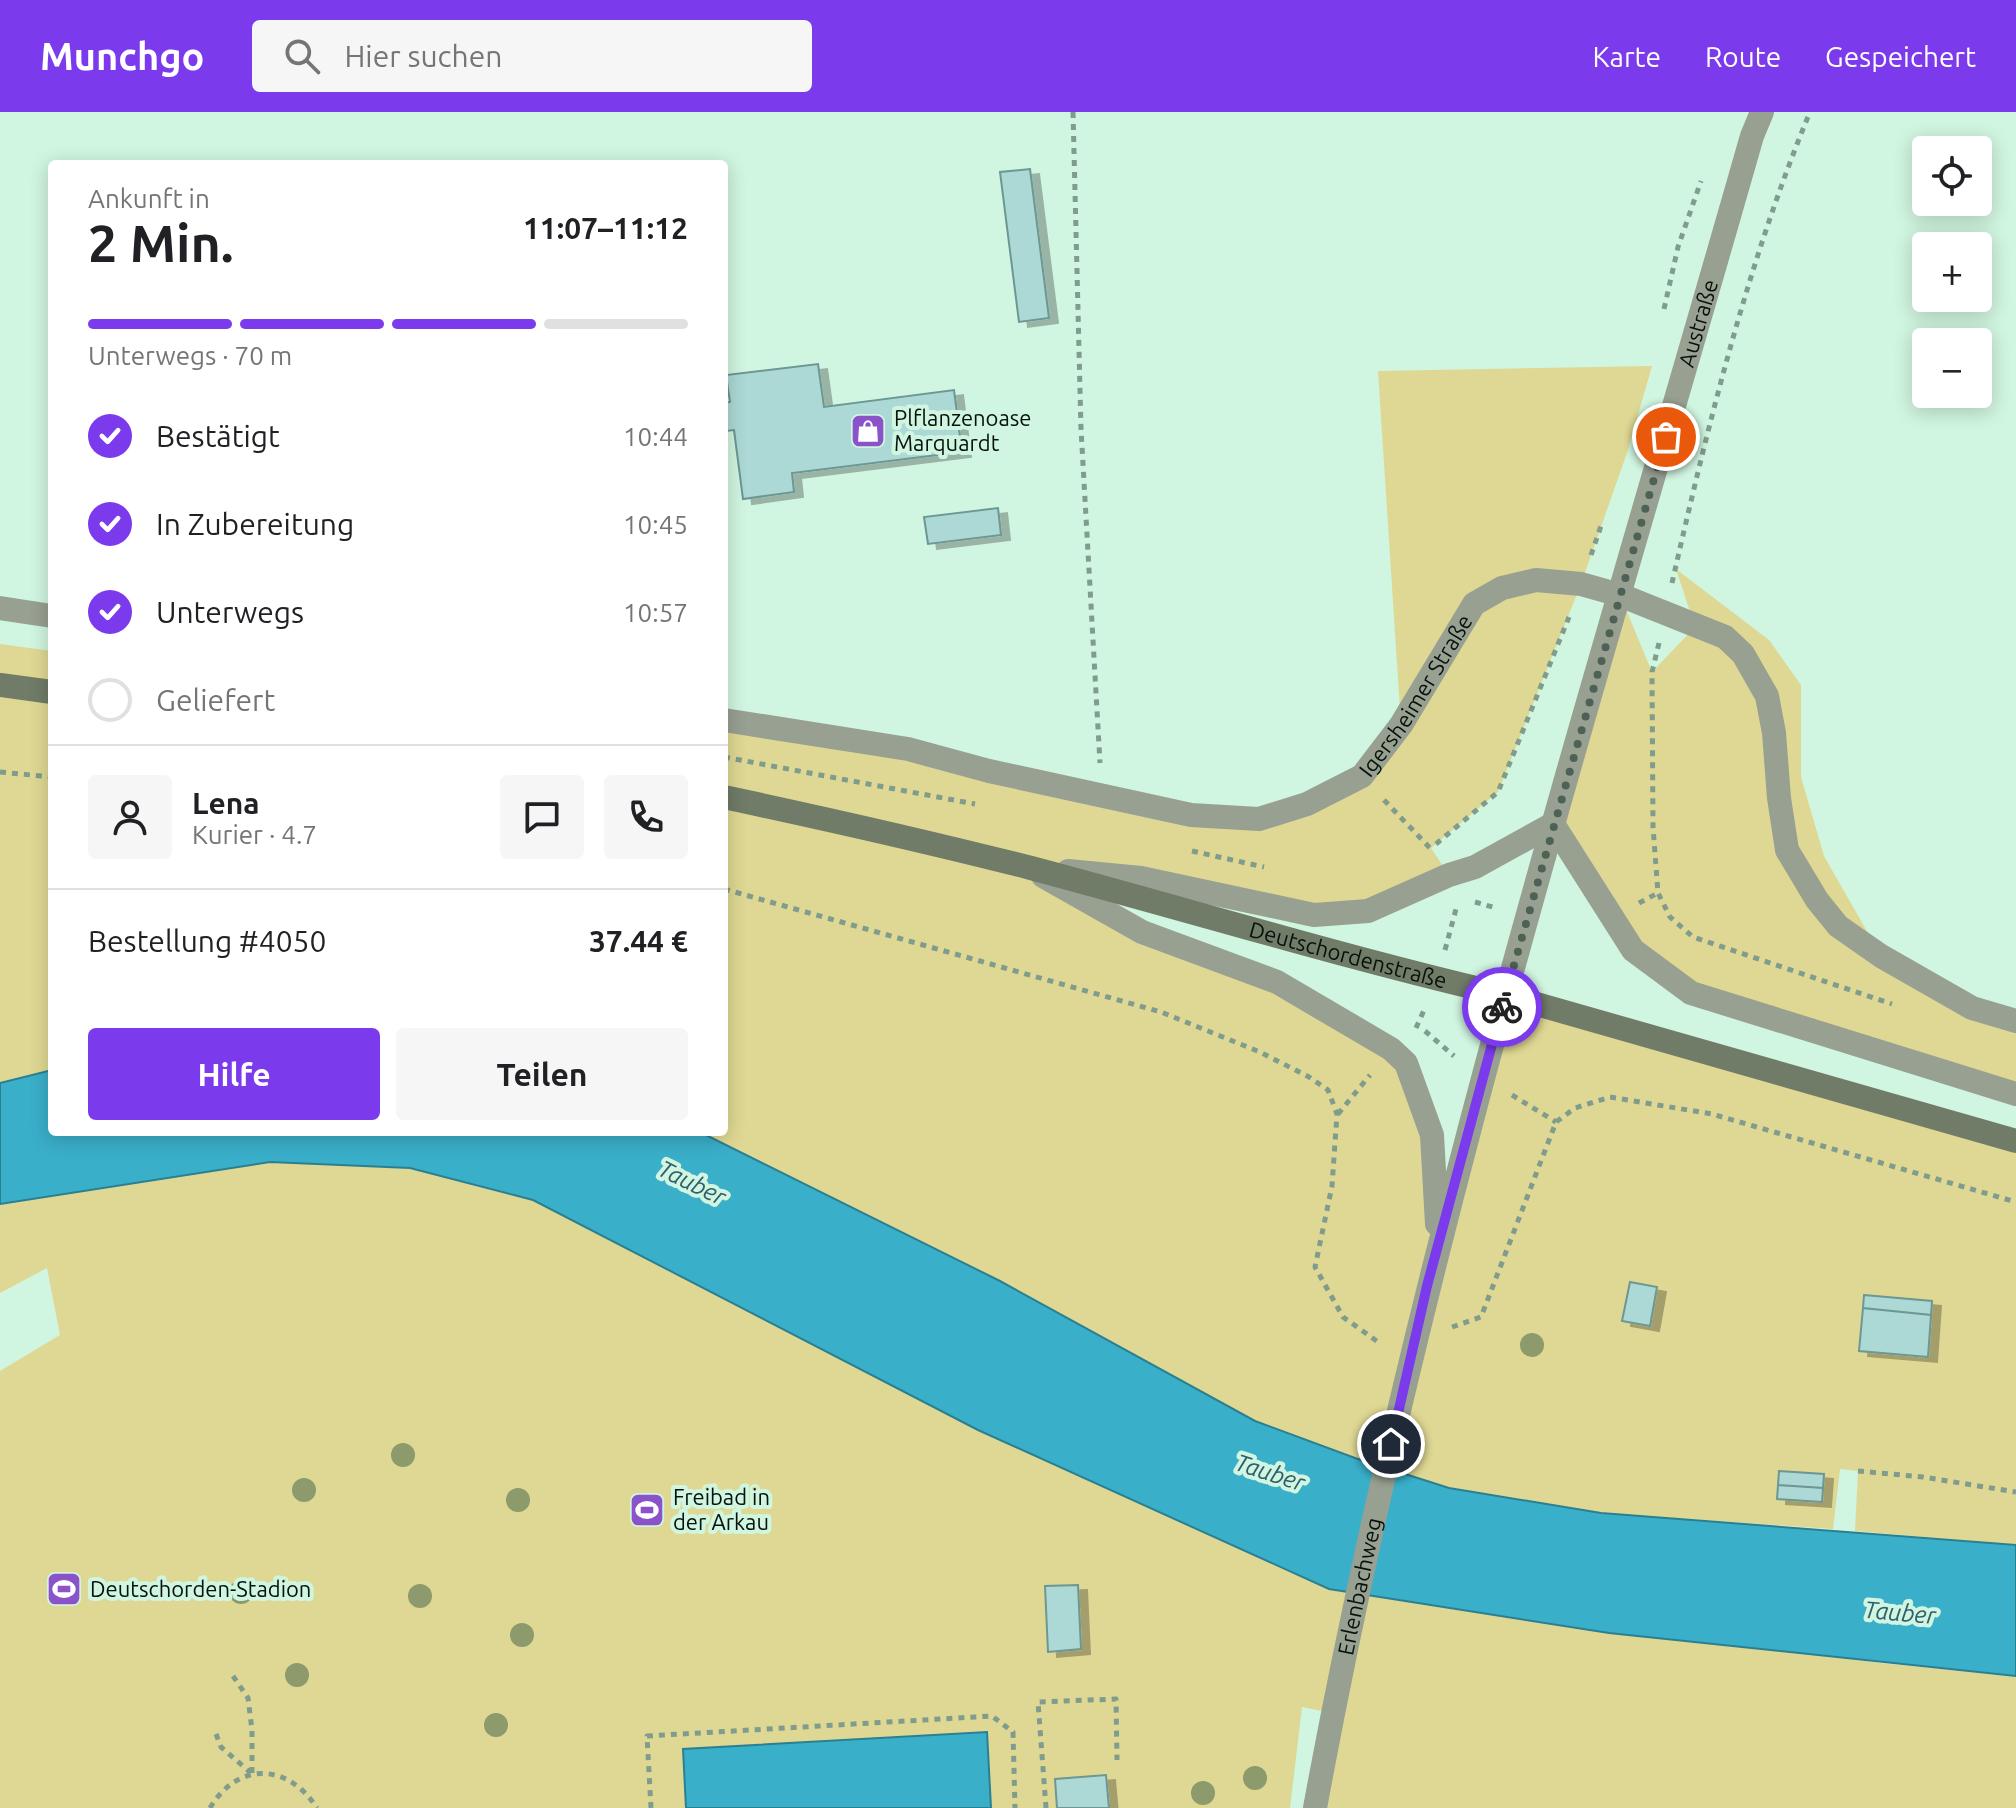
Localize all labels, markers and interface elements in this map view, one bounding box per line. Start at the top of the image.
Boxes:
search box [252,20,812,92]
icon: search [280,34,324,78]
text: Munchgo [40,35,204,77]
text: Hier suchen [344,39,502,73]
text: Karte [1592,41,1661,72]
text: Route [1705,41,1781,72]
text: Gespeichert [1825,41,1976,72]
map controls [1912,136,1992,408]
button: locate [1912,136,1992,216]
text: Ankunft in [88,184,210,213]
text: 11:07–11:12 [523,211,688,245]
text: 2 Min. [88,214,234,272]
button: + [1912,232,1992,312]
street label: Austraße [1673,276,1722,370]
button: − [1912,328,1992,408]
text: Unterwegs · 70 m [88,341,292,370]
pin [1632,403,1700,471]
place label: Plflanzenoase Marquardt [894,405,1031,455]
shop icon: Plflanzenoase Marquardt [849,412,887,450]
icon: check [88,414,132,458]
icon: bag [1644,415,1688,459]
text: Bestätigt [156,419,280,453]
text: 10:44 [623,422,688,451]
icon: check [88,502,132,546]
text: In Zubereitung [156,507,354,541]
text: 10:45 [623,510,688,539]
icon: check [88,590,132,634]
text: Unterwegs [156,595,304,629]
text: 10:57 [623,598,688,627]
street label: Igersheimer Straße [1353,610,1477,781]
text: Geliefert [156,683,275,717]
button: person [88,775,172,859]
button: chat [500,775,584,859]
button: phone [604,775,688,859]
text: Lena [192,786,260,820]
text: Kurier · 4.7 [192,820,317,849]
street label: Deutschordenstraße [1247,916,1450,993]
text: Bestellung #4050 [88,924,326,958]
text: 37.44 € [589,924,688,958]
courier [1462,967,1542,1047]
icon: bike [1480,985,1524,1029]
button: Hilfe [88,1028,380,1120]
button: Teilen [396,1028,688,1120]
water label: Tauber [654,1155,731,1211]
pin [1357,1410,1425,1478]
icon: home [1369,1422,1413,1466]
water label: Tauber [1232,1449,1309,1497]
place label: Freibad in der Arkau [673,1484,770,1534]
sports icon: Freibad in der Arkau [628,1491,666,1529]
street label: Erlenbachweg [1332,1515,1386,1657]
sports icon: Deutschorden-Stadion [45,1570,83,1608]
place label: Deutschorden-Stadion [90,1576,311,1601]
water label: Tauber [1863,1596,1938,1629]

